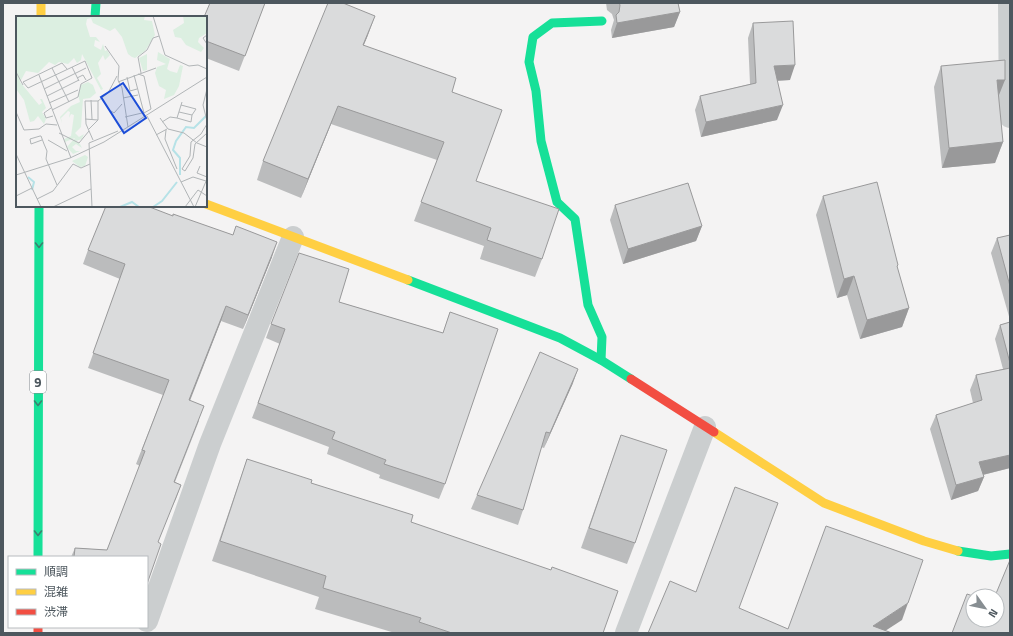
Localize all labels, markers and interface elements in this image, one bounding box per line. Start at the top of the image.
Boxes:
inset map [16,16,207,207]
one-way arrow [35,242,43,248]
road number: 9 [30,371,46,393]
one-way arrow [34,400,42,406]
one-way arrow [34,530,42,536]
legend [8,556,148,628]
text: 順調 [44,562,68,581]
text: 混雑 [44,582,68,601]
north arrow [965,588,1005,628]
text: 渋滞 [44,602,68,621]
text: N [985,606,1002,621]

